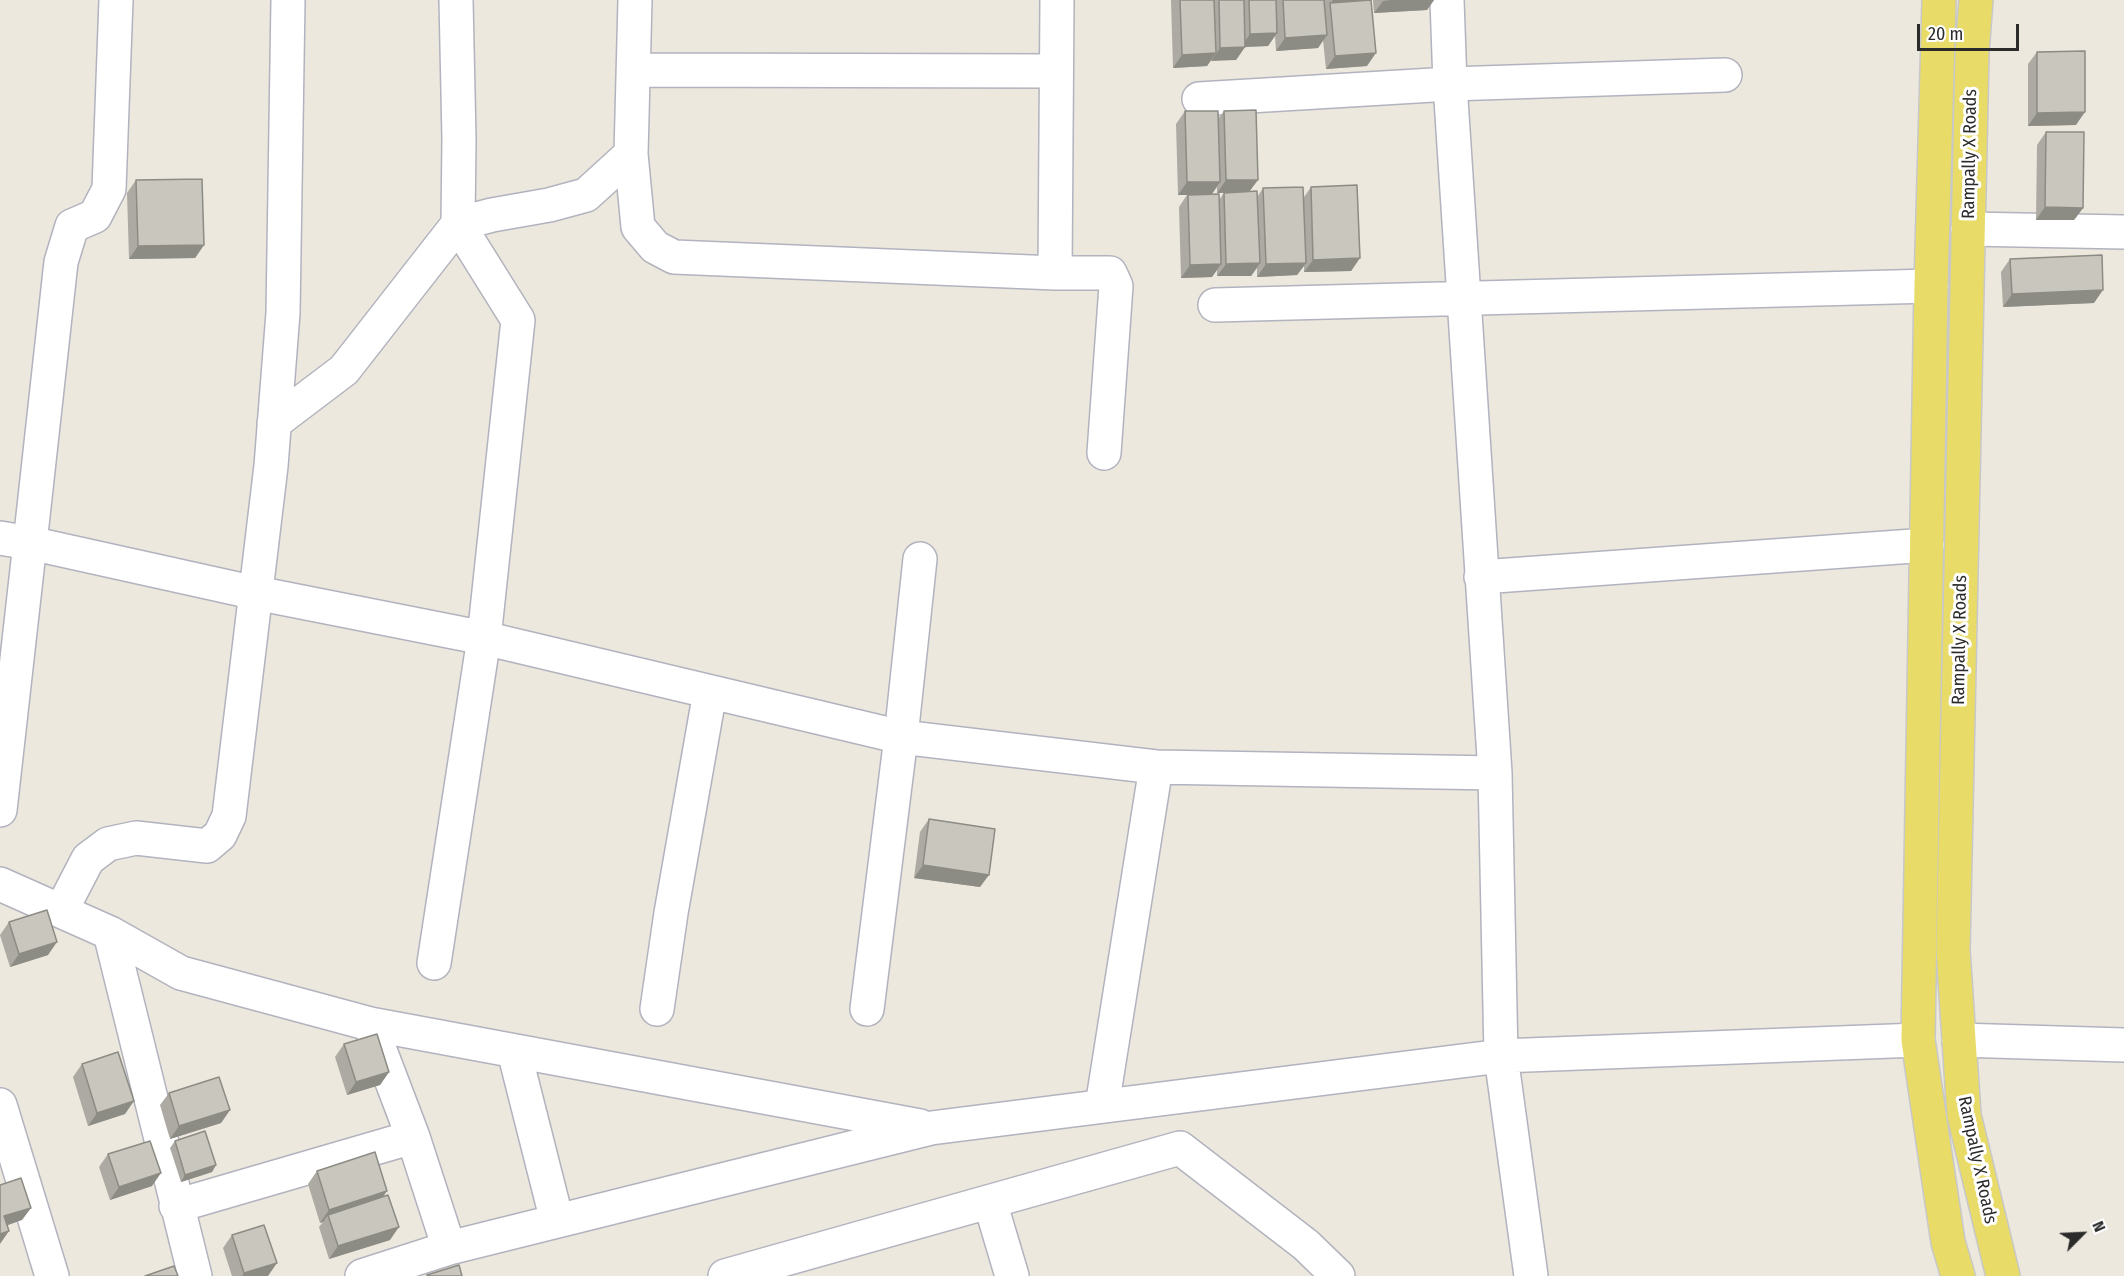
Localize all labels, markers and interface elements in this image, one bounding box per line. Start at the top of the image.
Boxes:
scale bar [1920,12,2022,50]
text: 20 m [1928,23,1963,45]
street label: Rampally X Roads [1958,89,1982,219]
street label: Rampally X Roads [1948,575,1972,705]
street label: Rampally X Roads [1953,1094,2001,1226]
north arrow [2052,1204,2112,1264]
text: N [2088,1218,2110,1235]

